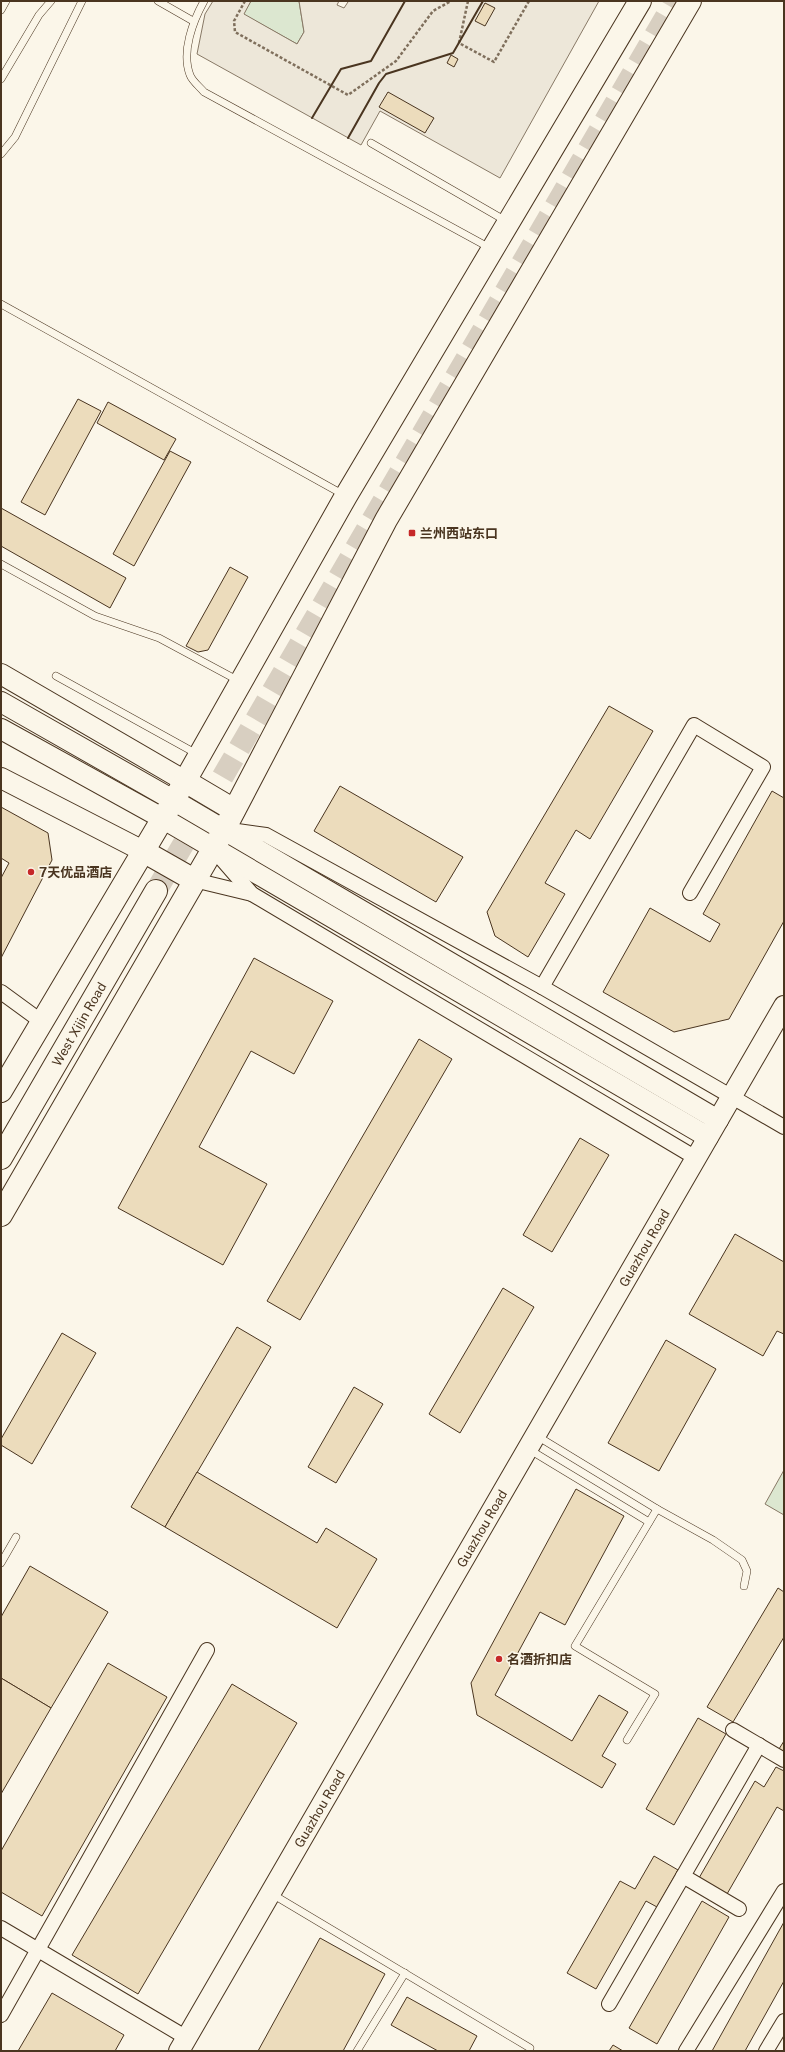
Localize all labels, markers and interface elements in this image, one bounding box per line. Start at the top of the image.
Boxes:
place label: 兰州西站东口 [420,526,498,541]
marker: 兰州西站东口 [407,528,417,538]
place label: 7天优品酒店 [39,865,112,880]
marker: 7天优品酒店 [26,867,36,877]
street label: West Xijin Road [49,980,109,1069]
street label: Guazhou Road [616,1207,673,1289]
street label: Guazhou Road [454,1487,510,1570]
place label: 名酒折扣店 [507,1652,572,1667]
marker: 名酒折扣店 [494,1654,504,1664]
street label: Guazhou Road [291,1768,348,1850]

